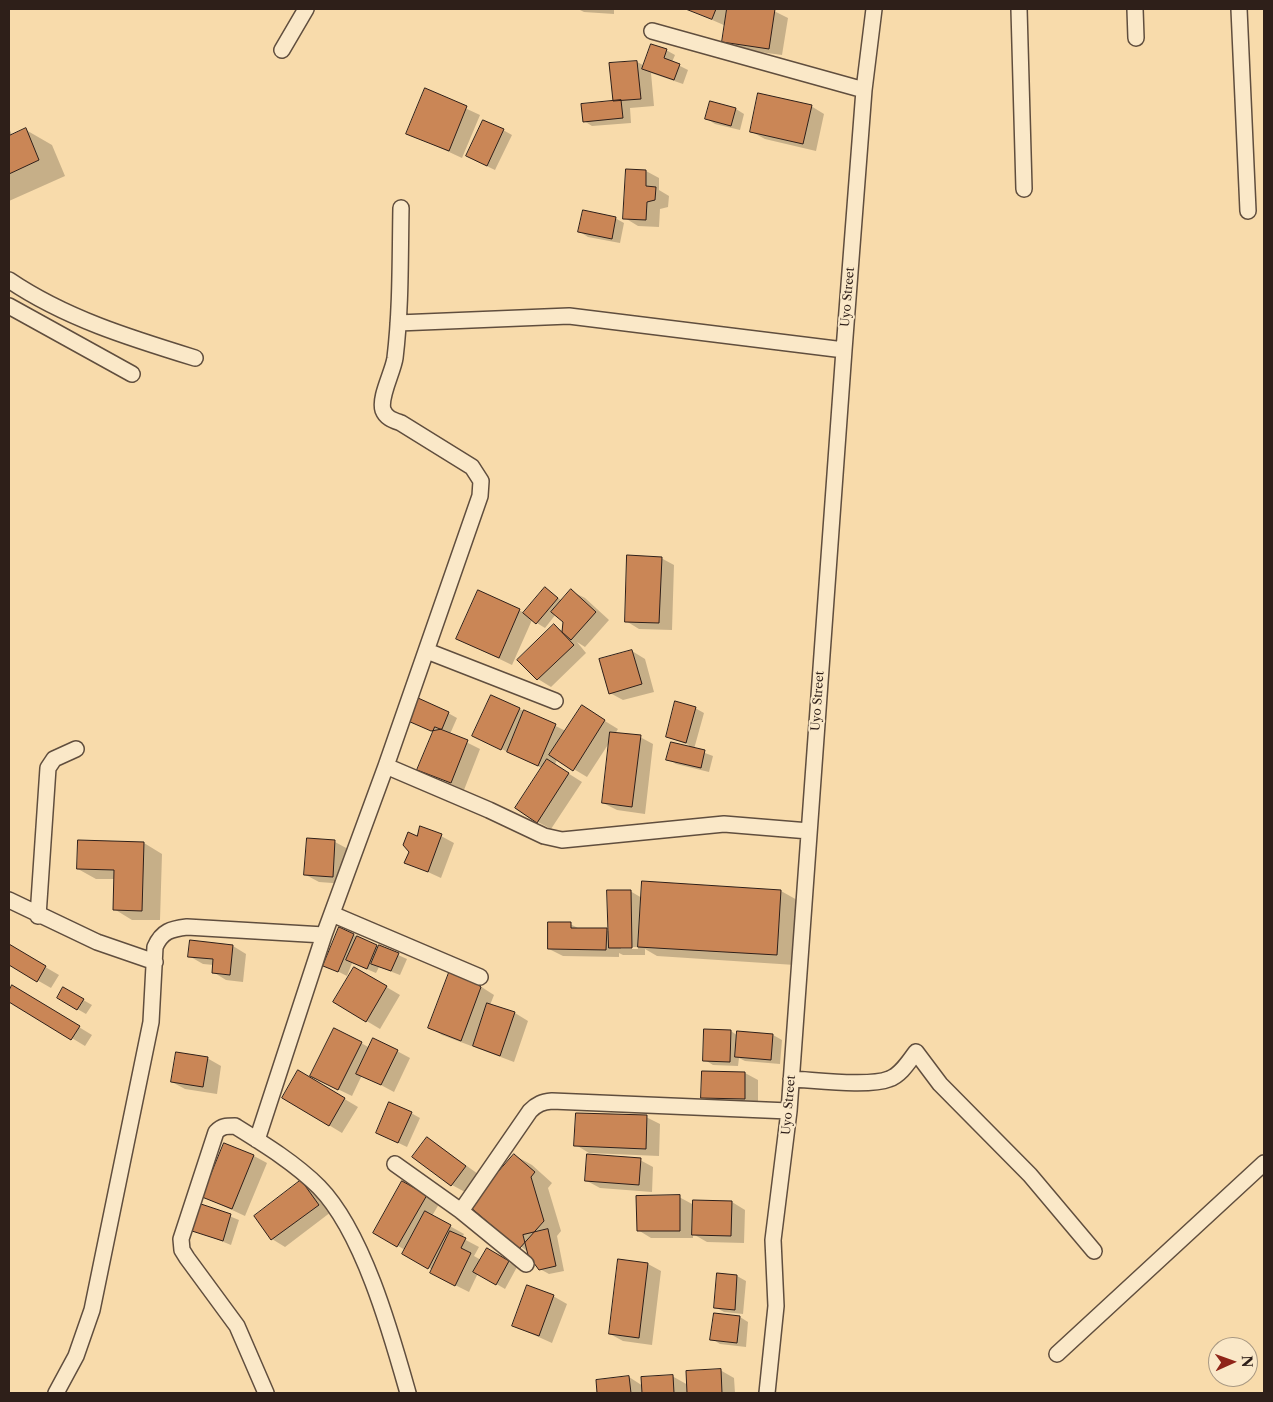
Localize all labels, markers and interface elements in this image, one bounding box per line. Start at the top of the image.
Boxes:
street label: Uyo Street [838,267,858,327]
street label: Uyo Street [809,671,827,731]
street label: Uyo Street [779,1075,799,1135]
north arrow [1208,1337,1258,1387]
text: N [1238,1355,1256,1368]

